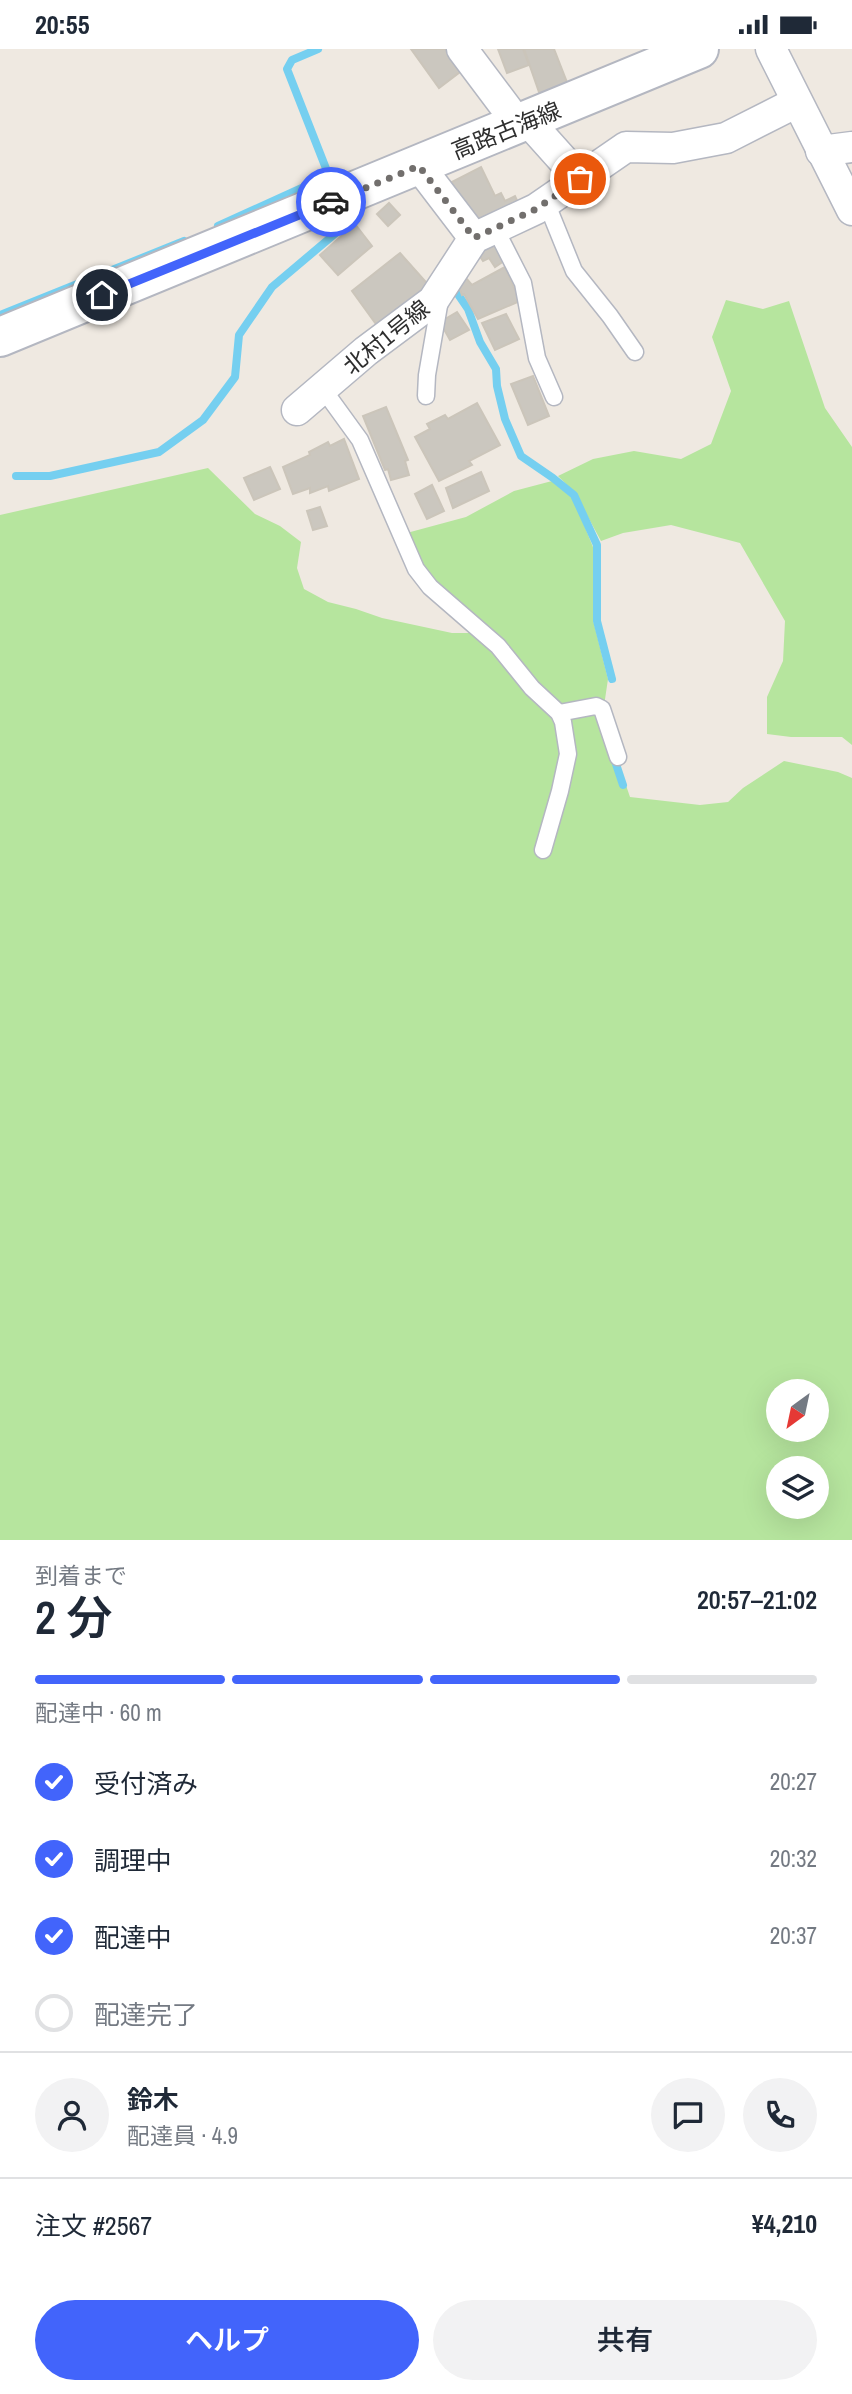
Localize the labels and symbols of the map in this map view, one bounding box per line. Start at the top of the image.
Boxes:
street label: 高路古海線 [447,94,565,166]
pin [550,149,610,209]
courier [296,167,366,237]
pin [72,265,132,325]
street label: 北村1号線 [336,293,436,381]
north arrow [766,1379,830,1442]

